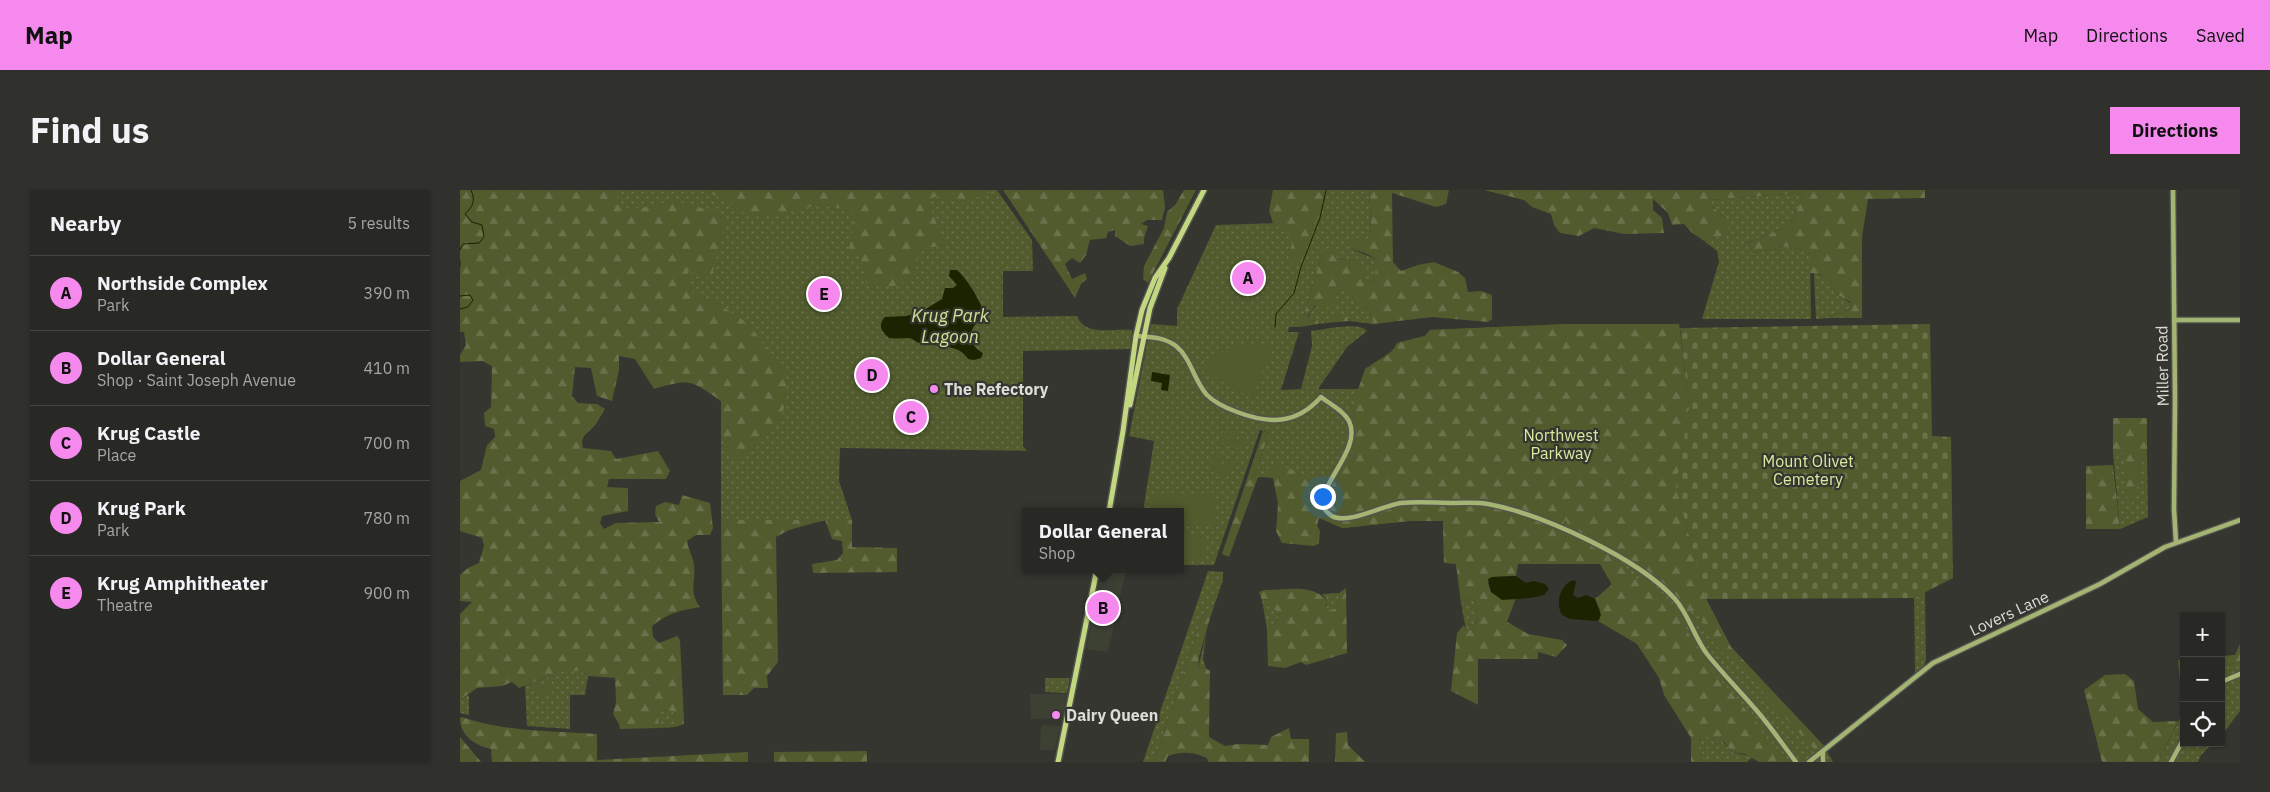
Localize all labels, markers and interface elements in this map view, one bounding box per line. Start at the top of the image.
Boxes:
text: Map [25,19,73,51]
text: Map [2023,24,2058,47]
text: Directions [2086,24,2168,47]
text: Saved [2196,24,2245,47]
text: Find us [30,107,149,153]
button: Directions [2110,107,2240,154]
text: Nearby [50,209,121,237]
text: 5 results [347,213,410,233]
pin: A [1232,259,1264,297]
text: Northside Complex [97,271,268,295]
pin: E [808,275,840,313]
text: A [61,283,71,303]
text: 390 m [363,283,410,303]
text: Park [97,295,129,315]
water label: Krug Park Lagoon [911,304,989,348]
street label: Miller Road [2151,325,2173,407]
text: Dollar General [97,346,226,370]
pin: D [856,356,888,394]
text: B [61,358,71,378]
text: 410 m [363,358,410,378]
text: Shop · Saint Joseph Avenue [97,370,296,390]
place label: The Refectory [944,379,1049,399]
marker: The Refectory [928,383,940,395]
pin: C [895,398,927,436]
text: Krug Castle [97,421,200,445]
park label: Northwest Parkway [1523,425,1599,463]
text: C [61,433,71,453]
text: 700 m [363,433,410,453]
text: Place [97,445,136,465]
park label: Mount Olivet Cemetery [1762,451,1854,489]
your location [1310,484,1336,510]
text: Krug Park [97,496,186,520]
text: D [60,508,72,528]
text: 780 m [363,508,410,528]
popup [1022,508,1184,573]
text: Dollar General [1039,519,1167,543]
text: Park [97,520,129,540]
text: Shop [1039,543,1075,563]
text: Krug Amphitheater [97,571,268,595]
text: E [61,583,71,603]
text: 900 m [363,583,410,603]
street label: Lovers Lane [1966,586,2052,640]
pin: B [1087,589,1119,627]
text: Theatre [97,595,153,615]
map controls [2180,612,2225,747]
button: + [2180,612,2225,657]
button: − [2180,657,2225,702]
button: locate [2180,702,2225,747]
place label: Dairy Queen [1066,705,1158,725]
marker: Dairy Queen [1050,709,1062,721]

